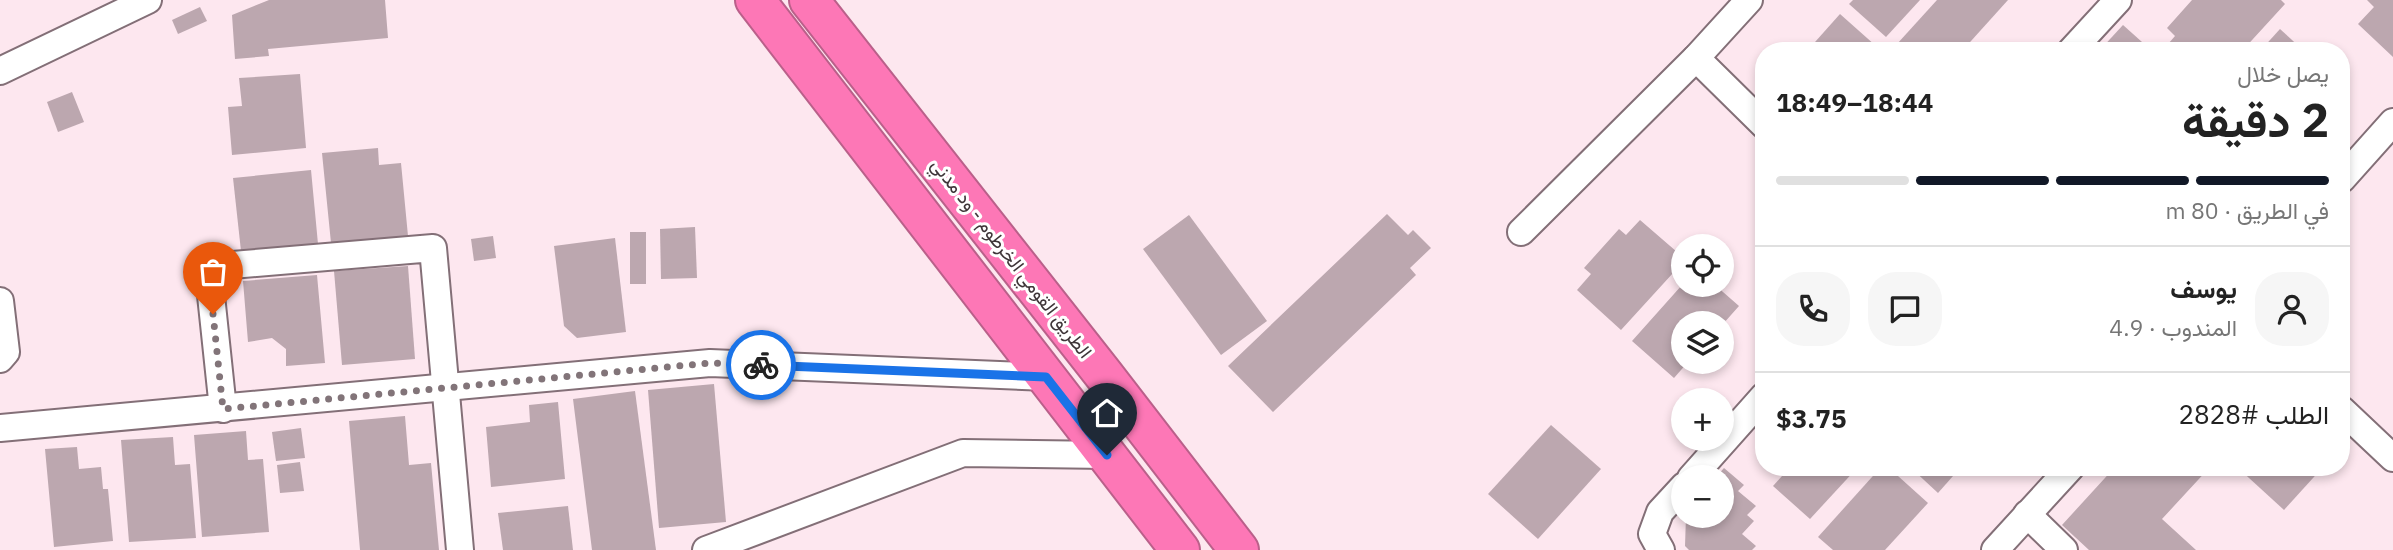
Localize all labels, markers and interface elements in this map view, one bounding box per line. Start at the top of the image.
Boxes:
text: يصل خلال [2237,58,2329,88]
text: 18:44–18:49 [1776,85,1933,119]
text: 2 دقيقة [2182,90,2329,150]
street label: الطريق القومي الخرطوم - ود مدني [923,153,1098,365]
text: في الطريق · 80 m [2165,195,2329,225]
map controls [1671,234,1734,528]
button: locate [1671,234,1734,297]
pin [183,242,243,314]
icon: bag [194,253,232,291]
text: يوسف [2170,271,2237,305]
button: phone [1776,272,1850,346]
button: chat [1868,272,1942,346]
button: person [2255,272,2329,346]
button: layers [1671,311,1734,374]
text: المندوب · 4.9 [2109,312,2237,342]
courier [726,330,796,400]
icon: bike [742,346,780,384]
pin [1077,383,1137,455]
button: + [1671,388,1734,451]
icon: home [1088,394,1126,432]
text: الطلب #2828 [2178,397,2329,431]
text: $3.75 [1776,401,1847,435]
button: − [1671,465,1734,528]

